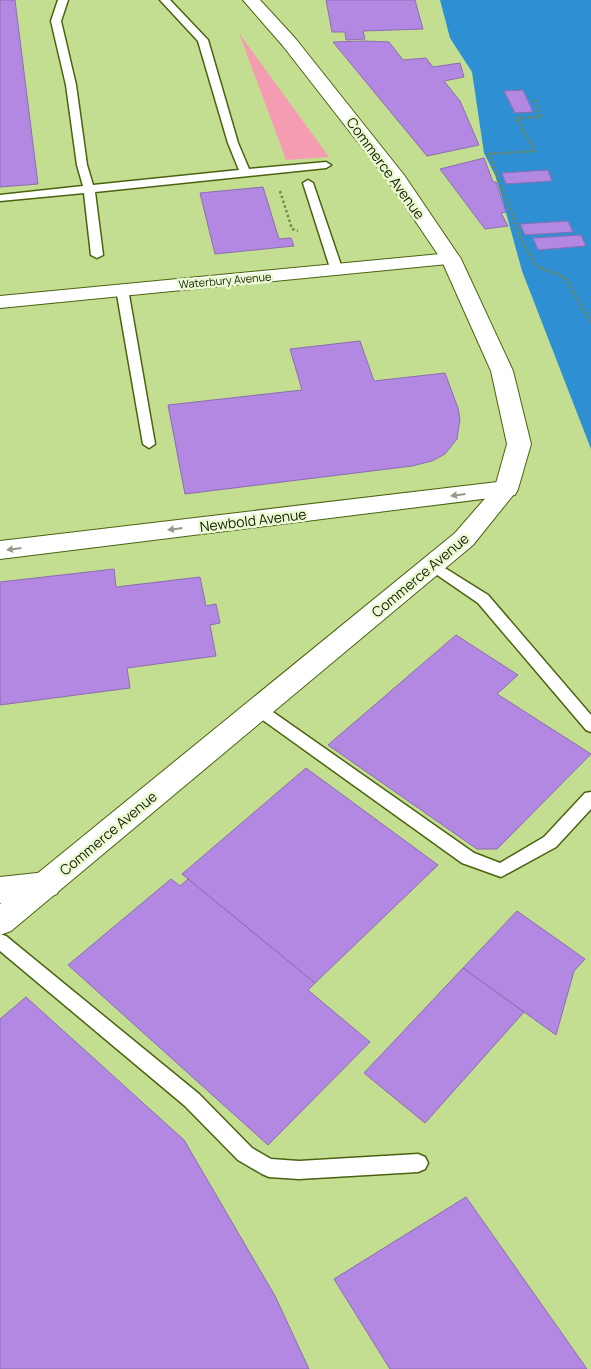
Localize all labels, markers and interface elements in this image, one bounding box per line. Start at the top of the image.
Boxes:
street label: Commerce Avenue [343,113,429,223]
street label: Waterbury Avenue [178,268,273,292]
one-way arrow [450,491,466,499]
street label: Newbold Avenue [199,504,307,536]
one-way arrow [167,525,183,533]
street label: Commerce Avenue [367,529,473,621]
one-way arrow [6,545,22,553]
street label: Commerce Avenue [55,787,161,879]

